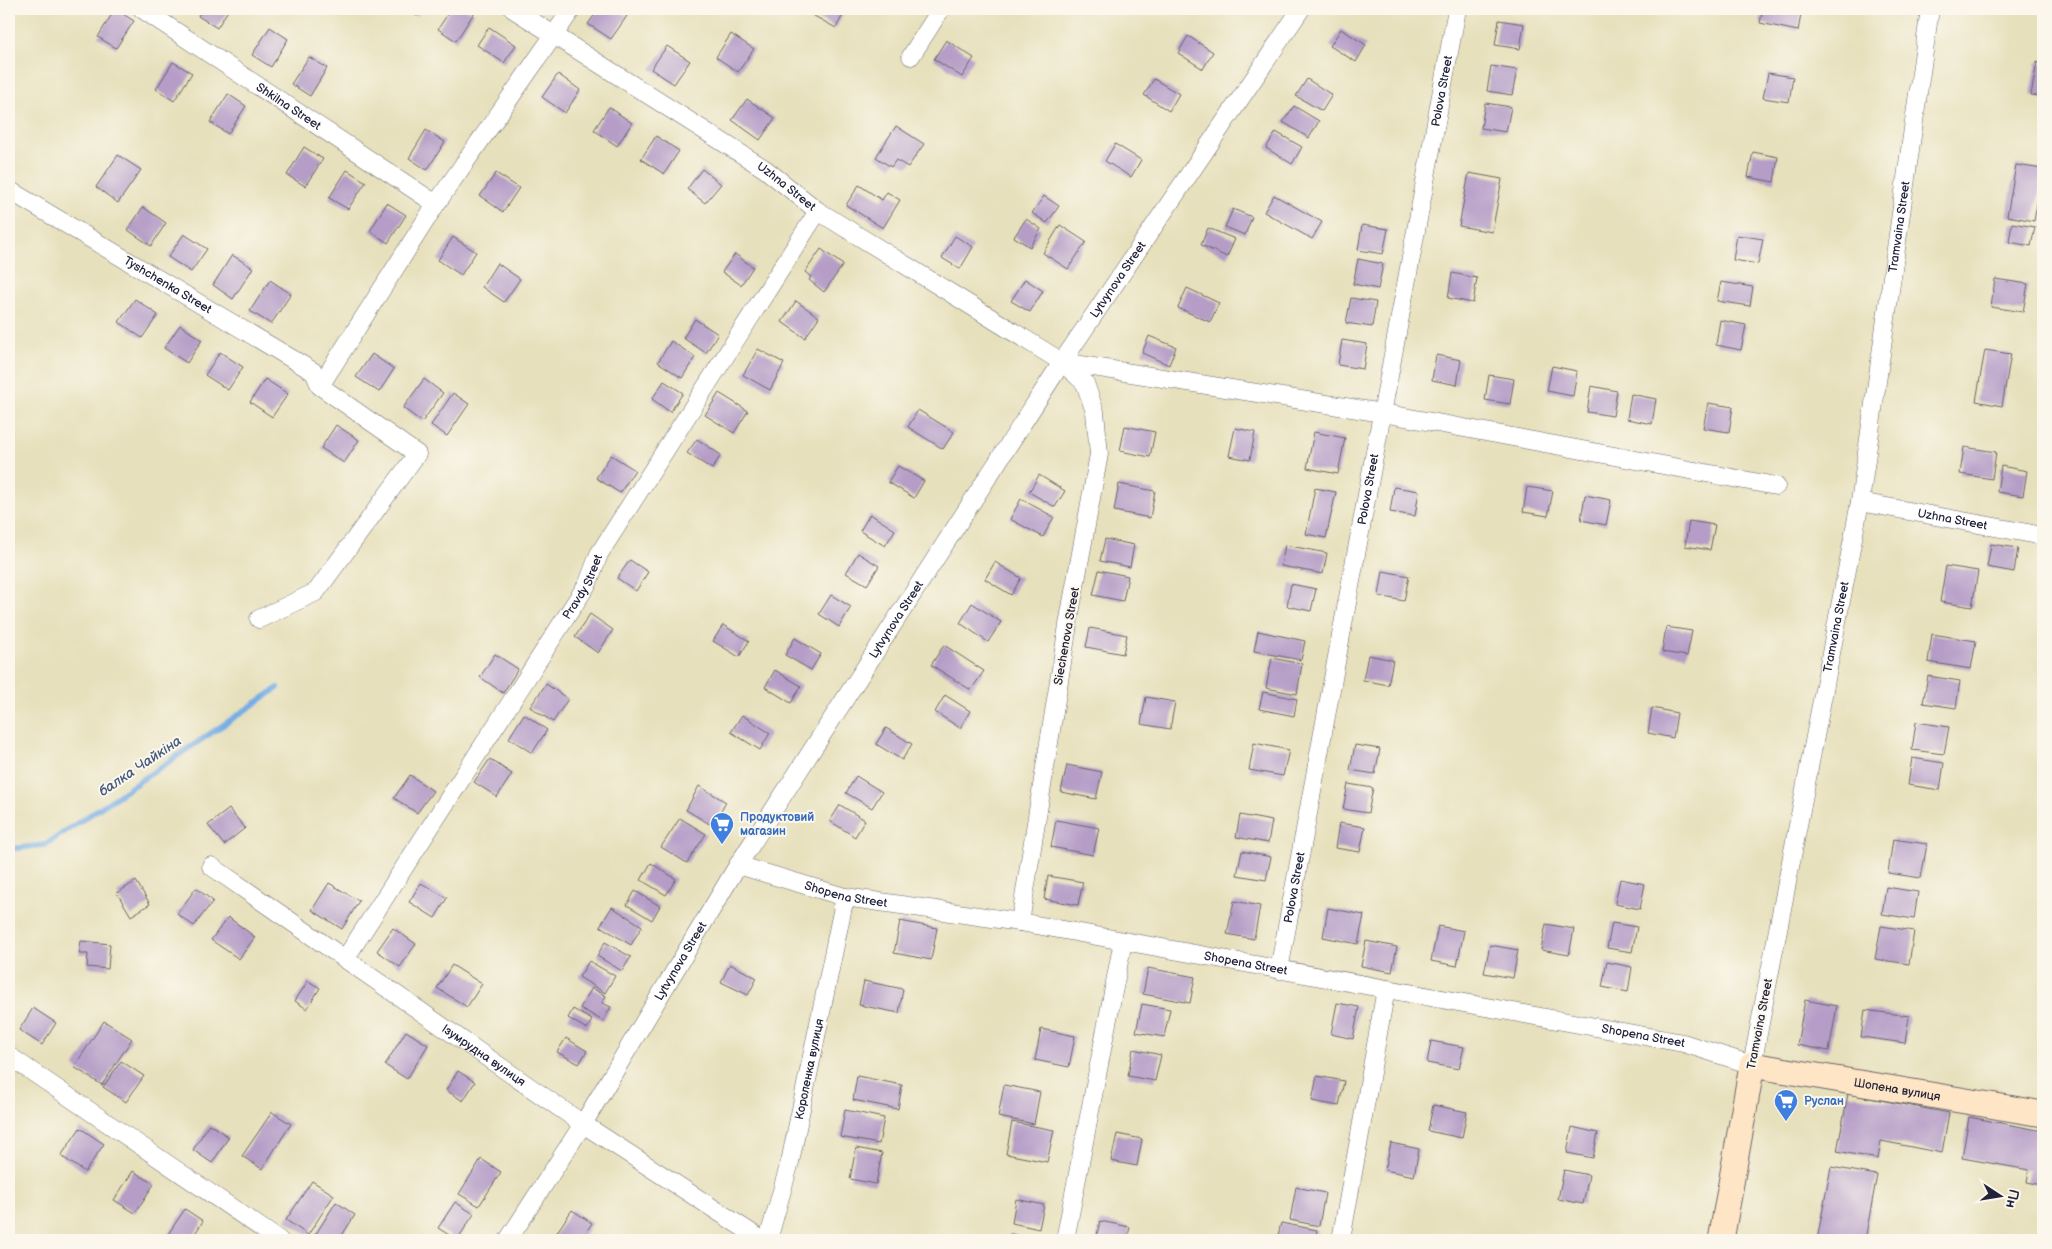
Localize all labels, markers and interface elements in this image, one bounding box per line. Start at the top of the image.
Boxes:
street label: Polova Street [1428,54,1456,128]
street label: Shkilna Street [253,79,324,133]
street label: Uzhna Street [754,158,819,214]
street label: Tramvaina Street [1885,180,1913,274]
street label: Lytvynova Street [1087,238,1149,320]
street label: Tyshchenka Street [121,253,215,317]
street label: Polova Street [1354,452,1382,526]
street label: Uzhna Street [1916,505,1989,533]
street label: Pravdy Street [559,552,606,622]
street label: Lytvynova Street [866,578,927,661]
street label: Tramvaina Street [1820,580,1852,674]
street label: Siechenova Street [1051,586,1083,686]
water label: балка Чайкіна [95,732,185,800]
place label: Продуктовий магазин [740,810,814,839]
supermarket icon: Продуктовий магазин [709,811,735,845]
street label: Polova Street [1280,850,1308,924]
street label: Shopena Street [803,878,888,910]
street label: Lytvynova Street [651,919,710,1003]
street label: Shopena Street [1203,948,1289,978]
street label: Tramvaina Street [1744,977,1776,1071]
street label: Короленка вулиця [791,1017,827,1121]
street label: Ізумрудна вулиця [439,1021,529,1090]
street label: Shopena Street [1600,1021,1686,1051]
street label: Шопена вулиця [1853,1075,1942,1104]
supermarket icon: Руслан [1773,1088,1799,1122]
place label: Руслан [1804,1094,1844,1109]
north arrow [1974,1172,2024,1222]
text: Пн [2002,1188,2022,1209]

